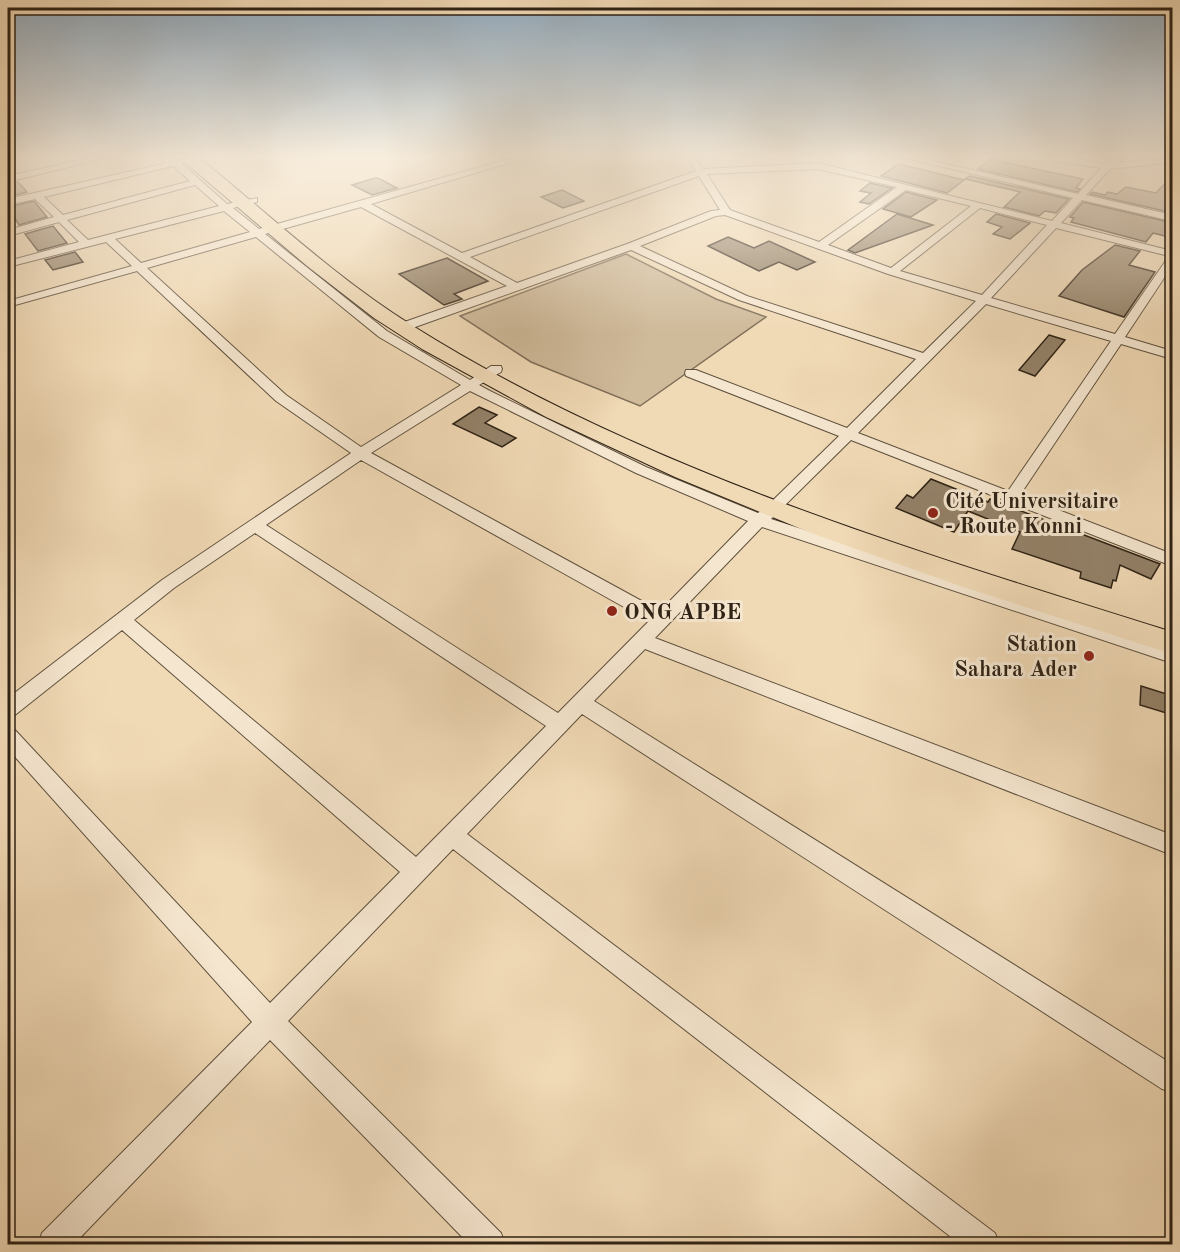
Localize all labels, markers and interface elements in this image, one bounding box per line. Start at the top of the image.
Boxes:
place label: Cité Universitaire - Route Konni [945,491,1119,538]
marker: Cité Universitaire - Route Konni [926,506,940,520]
place label: ONG APBE [624,602,741,624]
marker: ONG APBE [605,604,619,618]
place label: Station Sahara Ader [954,634,1077,681]
marker: Station Sahara Ader [1082,649,1096,663]

